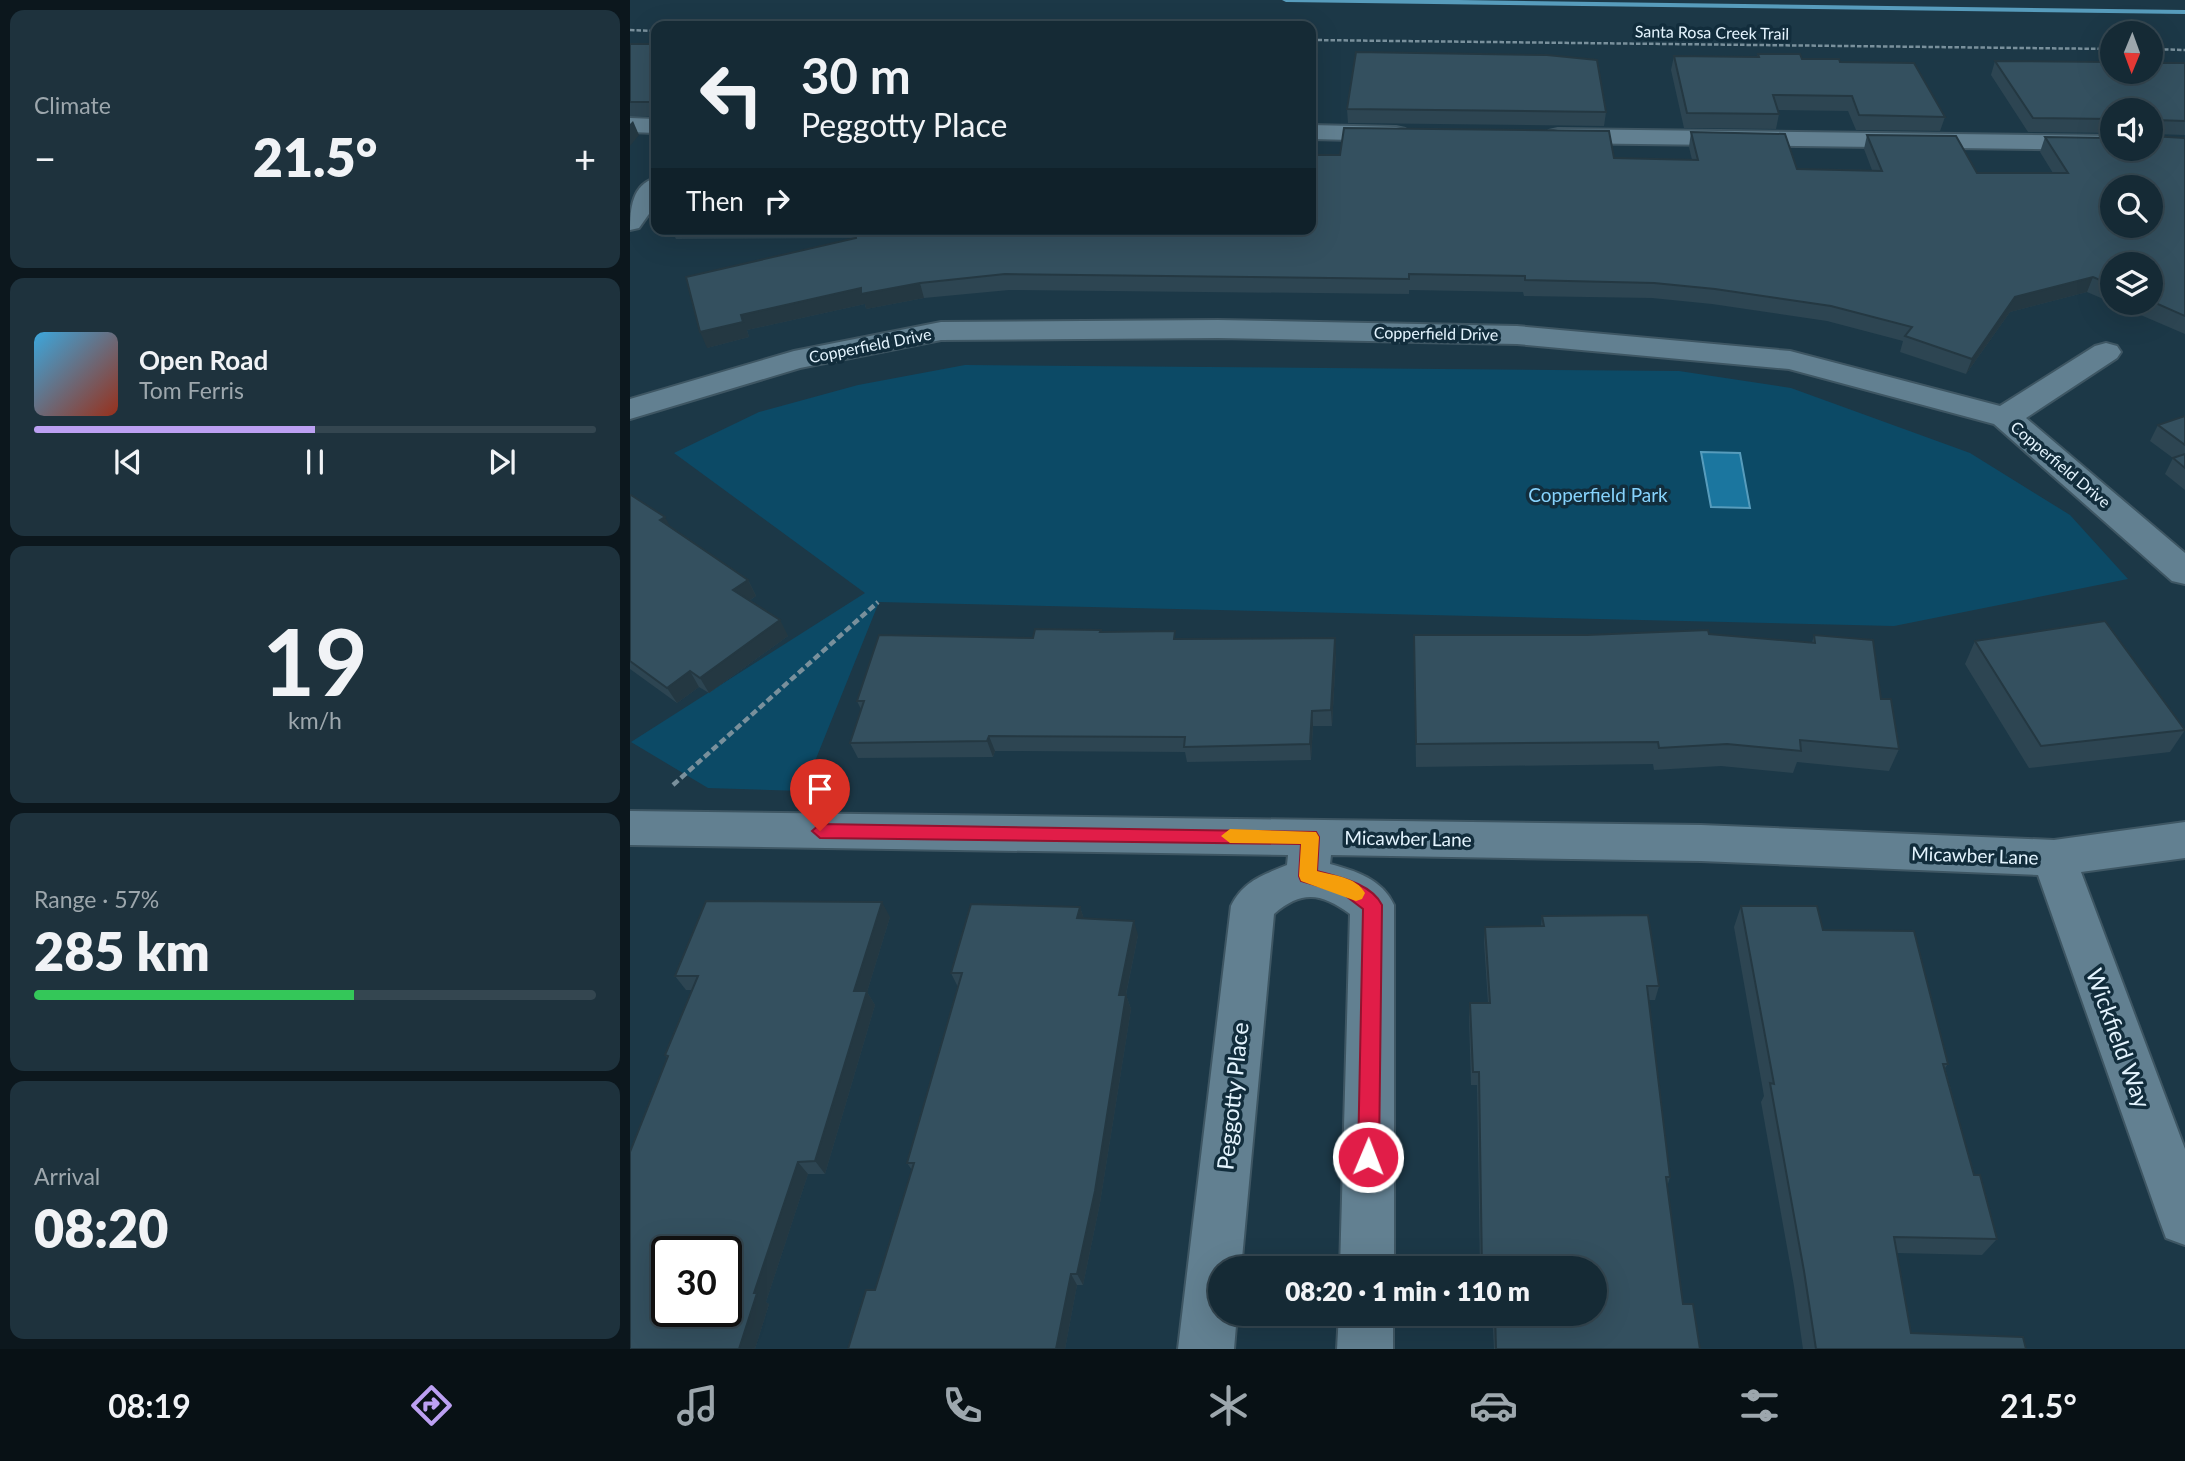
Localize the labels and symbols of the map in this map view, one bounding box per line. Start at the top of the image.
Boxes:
street label: Santa Rosa Creek Trail [1635,21,1789,43]
north arrow [2100,21,2163,84]
street label: Copperfield Drive [1374,322,1498,344]
street label: Copperfield Drive [807,324,933,366]
street label: Copperfield Drive [2007,417,2115,511]
park label: Copperfield Park [1528,483,1668,506]
pin [790,759,850,831]
street label: Micawber Lane [1344,825,1472,851]
street label: Micawber Lane [1911,841,2039,869]
street label: Wickfield Way [2081,964,2157,1112]
street label: Peggotty Place [1210,1021,1254,1171]
position arrow [1331,1120,1405,1194]
speed limit sign: 30 [651,1236,742,1327]

